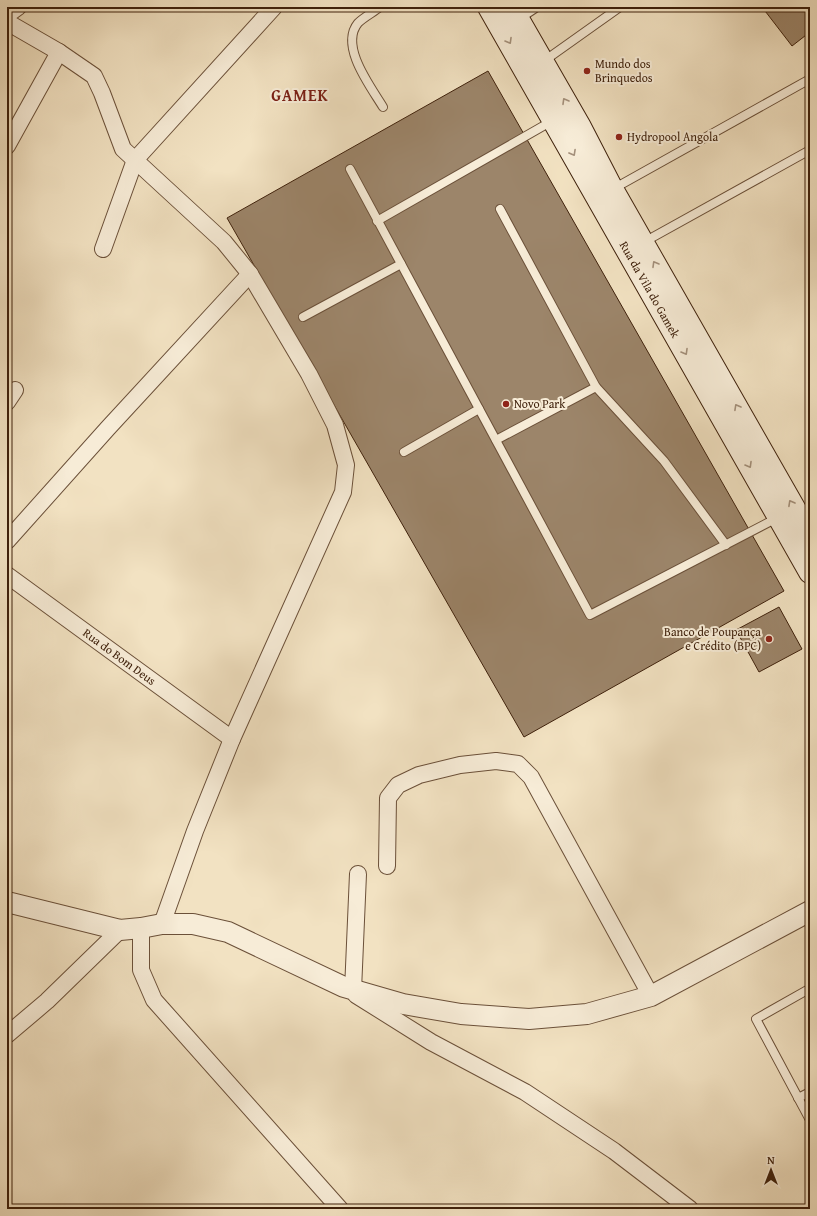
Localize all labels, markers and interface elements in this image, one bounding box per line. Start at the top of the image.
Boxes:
one-way arrow [504,37,511,44]
place label: Mundo dos Brinquedos [595,55,653,86]
marker: Mundo dos Brinquedos [582,66,592,76]
district label: GAMEK [271,83,329,107]
one-way arrow [562,98,569,105]
place label: Hydropool Angola [627,128,718,145]
marker: Hydropool Angola [614,132,624,142]
one-way arrow [569,149,576,157]
street label: Rua da Vila do Gamek [616,238,685,342]
one-way arrow [653,261,660,268]
one-way arrow [680,348,687,355]
place label: Novo Park [514,395,566,412]
marker: Novo Park [501,399,511,409]
one-way arrow [734,404,742,411]
one-way arrow [745,461,752,468]
one-way arrow [788,499,795,507]
place label: Banco de Poupança e Crédito (BPC) [664,623,761,654]
street label: Rua do Bom Deus [80,624,160,689]
marker: Banco de Poupança e Crédito (BPC) [764,634,774,644]
north arrow [751,1150,791,1190]
text: N [767,1152,775,1168]

